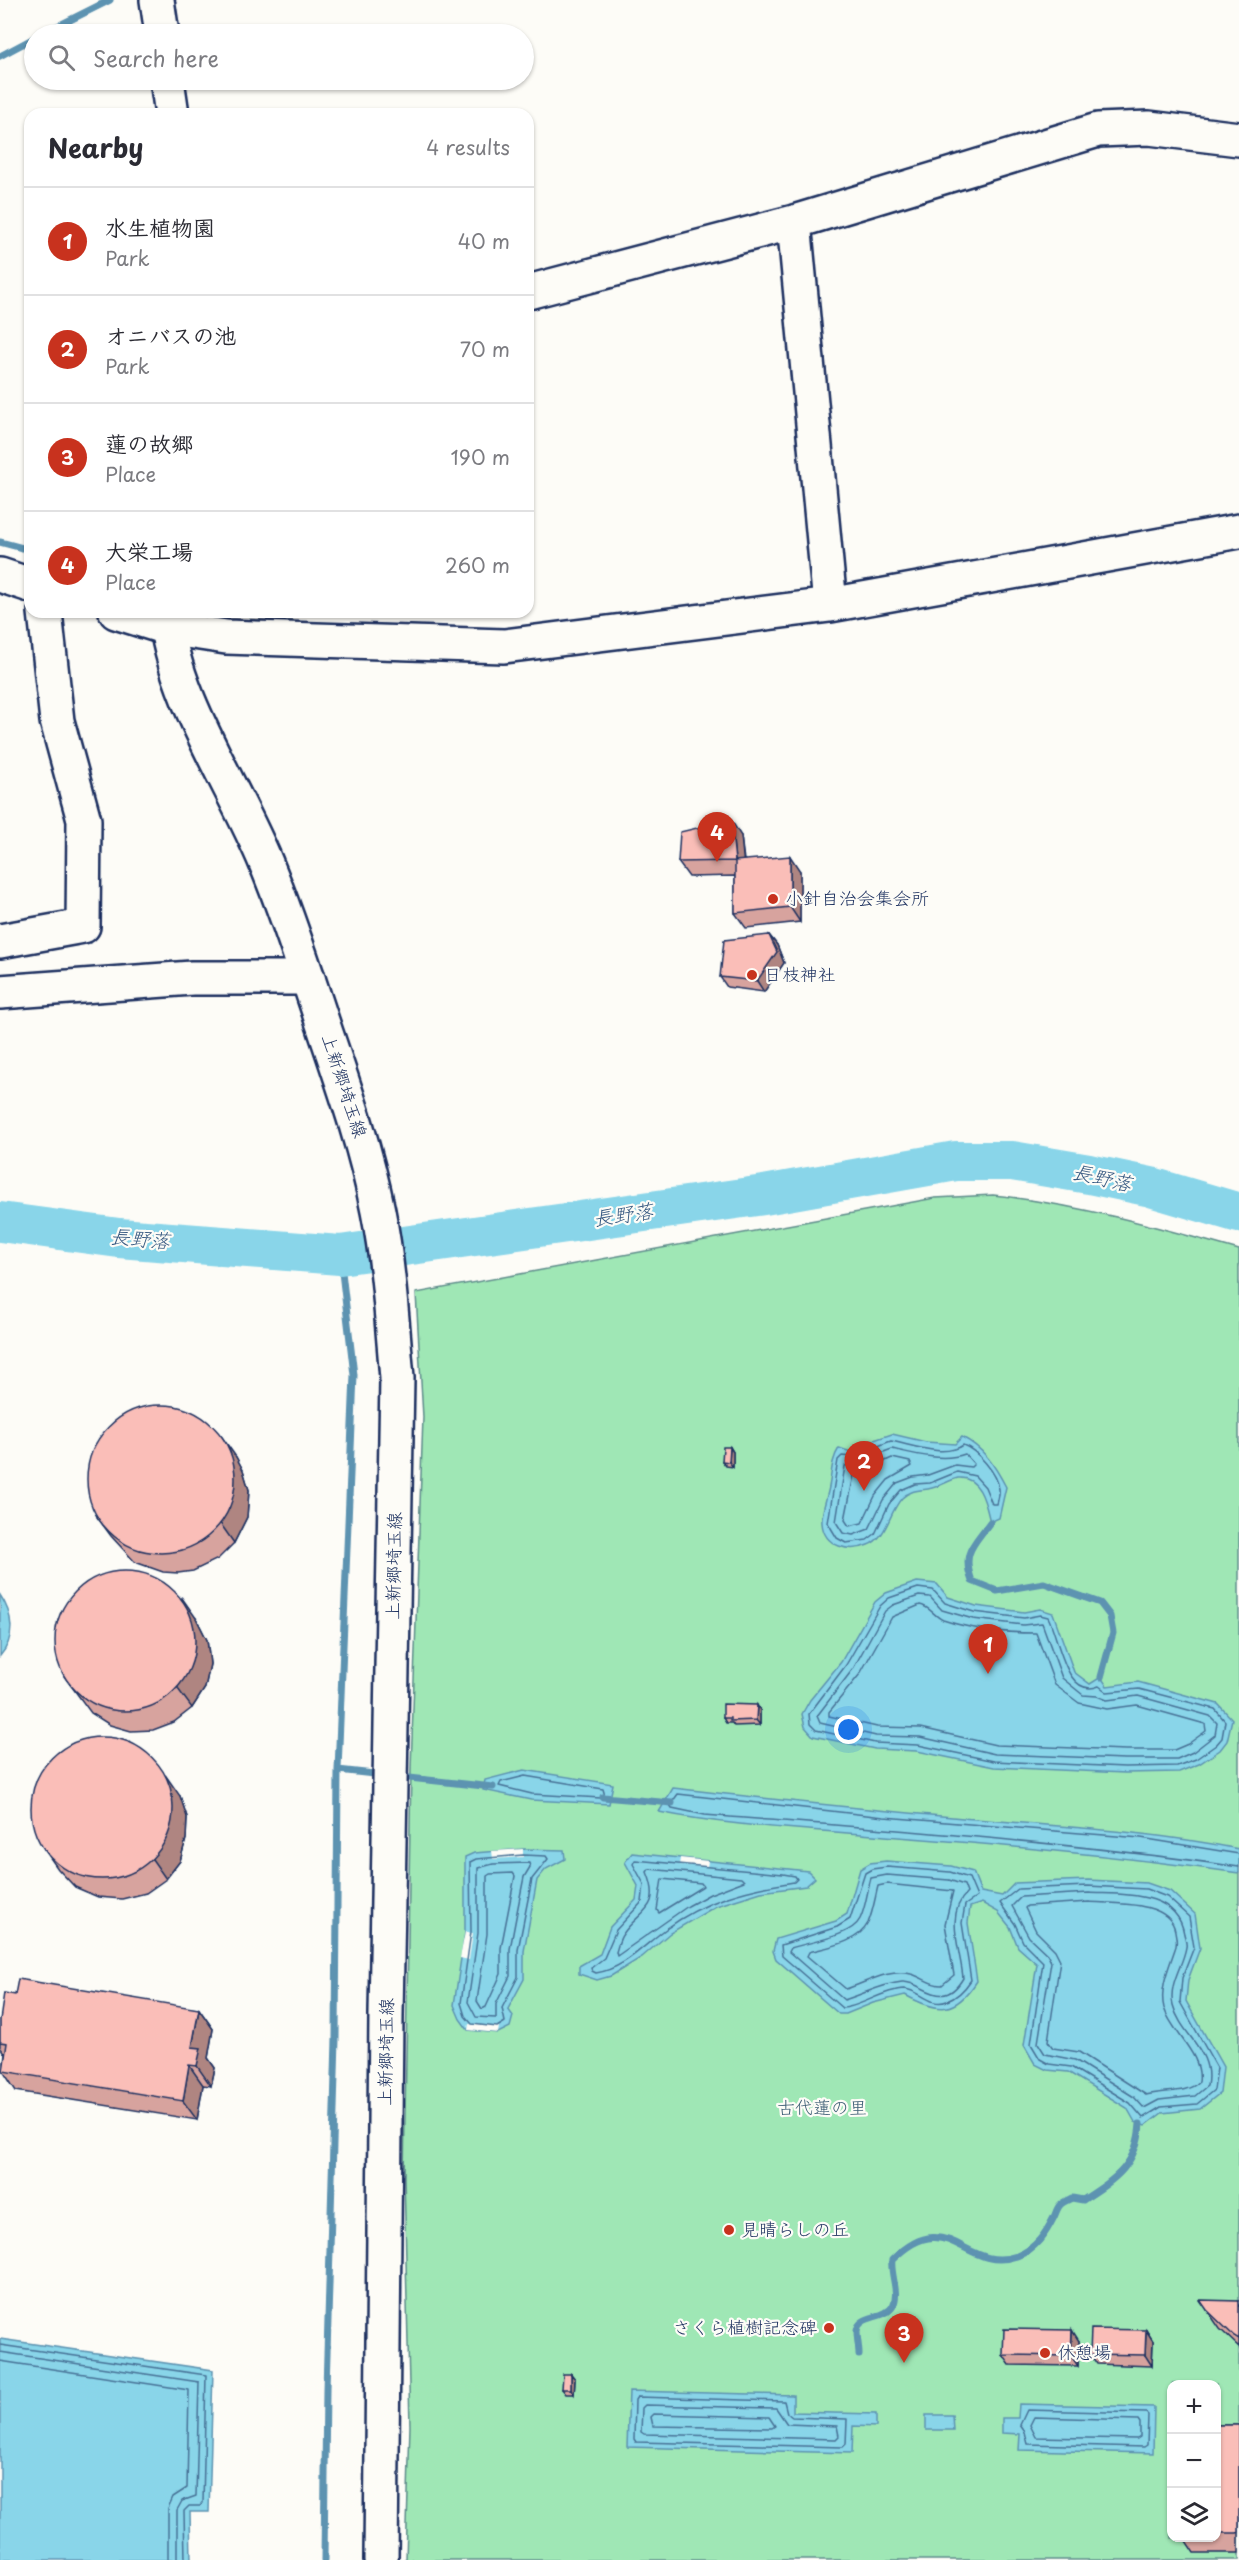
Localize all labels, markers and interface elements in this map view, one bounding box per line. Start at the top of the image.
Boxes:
search box [24,24,534,90]
icon: search [45,41,78,74]
text: Search here [93,41,219,74]
text: Nearby [48,128,143,167]
text: 4 results [426,132,510,162]
text: 水生植物園 [105,210,215,243]
text: 1 [63,226,72,256]
text: 40 m [458,226,510,256]
text: Park [105,243,150,273]
text: オニバスの池 [105,318,237,351]
text: 2 [60,334,75,364]
text: 70 m [460,334,510,364]
text: Park [105,351,150,381]
text: 蓮の故郷 [105,426,193,459]
text: 3 [61,442,74,472]
text: 190 m [451,442,510,472]
text: Place [105,459,156,489]
text: 大栄工場 [105,534,193,567]
text: 4 [61,550,74,580]
text: 260 m [445,550,510,580]
text: Place [105,567,156,597]
pin: 4 [698,812,736,862]
place label: 小針自治会集会所 [785,884,929,911]
marker: 小針自治会集会所 [766,892,780,906]
place label: 日枝神社 [764,960,836,987]
marker: 日枝神社 [745,968,759,982]
street label: 上新郷埼玉線 [316,1030,375,1141]
water label: 長野落 [1070,1156,1137,1199]
water label: 長野落 [591,1195,657,1233]
water label: 長野落 [109,1220,173,1256]
pin: 2 [844,1442,884,1491]
street label: 上新郷埼玉線 [378,1512,407,1620]
pin: 1 [968,1624,1008,1674]
your location [834,1715,863,1744]
street label: 上新郷埼玉線 [370,1998,399,2106]
park label: 古代蓮の里 [777,2093,867,2120]
place label: 見晴らしの丘 [741,2215,849,2242]
marker: 見晴らしの丘 [722,2223,736,2237]
place label: さくら植樹記念碑 [673,2313,817,2340]
pin: 3 [884,2314,924,2363]
marker: さくら植樹記念碑 [822,2321,836,2335]
place label: 休憩場 [1057,2338,1111,2365]
marker: 休憩場 [1038,2346,1052,2360]
map controls [1167,2380,1221,2542]
button: + [1167,2380,1221,2434]
button: − [1167,2434,1221,2488]
button: layers [1167,2488,1221,2542]

